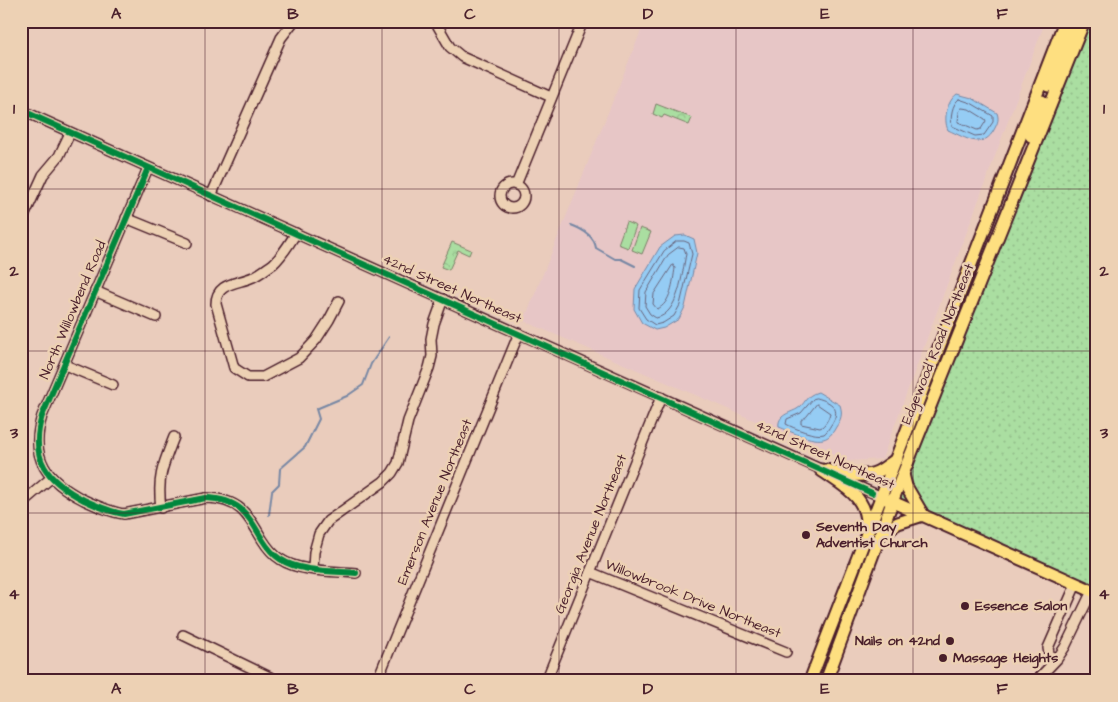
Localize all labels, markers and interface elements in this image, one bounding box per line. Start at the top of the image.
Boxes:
text: A [111,3,122,25]
text: B [287,3,299,25]
text: C [464,3,476,25]
text: D [643,3,654,25]
text: E [820,3,830,25]
text: F [996,3,1008,25]
text: 1 [13,98,16,120]
text: 1 [1103,98,1106,120]
street label: North Willowbend Road [35,238,111,382]
street label: 42nd Street Northeast [379,249,525,329]
text: 2 [8,260,19,282]
street label: Edgewood Road Northeast [896,260,980,428]
text: 2 [1098,260,1109,282]
street label: 42nd Street Northeast [752,415,898,495]
street label: Emerson Avenue Northeast [392,416,478,588]
text: 3 [9,422,19,444]
text: 3 [1099,422,1109,444]
street label: Georgia Avenue Northeast [550,451,632,617]
place label: Seventh Day Adventist Church [815,517,929,553]
marker: Seventh Day Adventist Church [800,529,812,541]
street label: Willowbrook Drive Northeast [602,554,784,644]
text: 4 [9,583,20,605]
text: 4 [1099,583,1110,605]
place label: Essence Salon [975,596,1067,616]
marker: Essence Salon [959,600,971,612]
place label: Nails on 42nd [855,631,941,651]
marker: Nails on 42nd [944,635,956,647]
place label: Massage Heights [953,648,1058,669]
marker: Massage Heights [937,652,949,664]
text: A [111,678,122,700]
text: B [287,678,299,700]
text: C [464,678,476,700]
text: D [643,678,654,700]
text: E [820,678,830,700]
text: F [996,678,1008,700]

